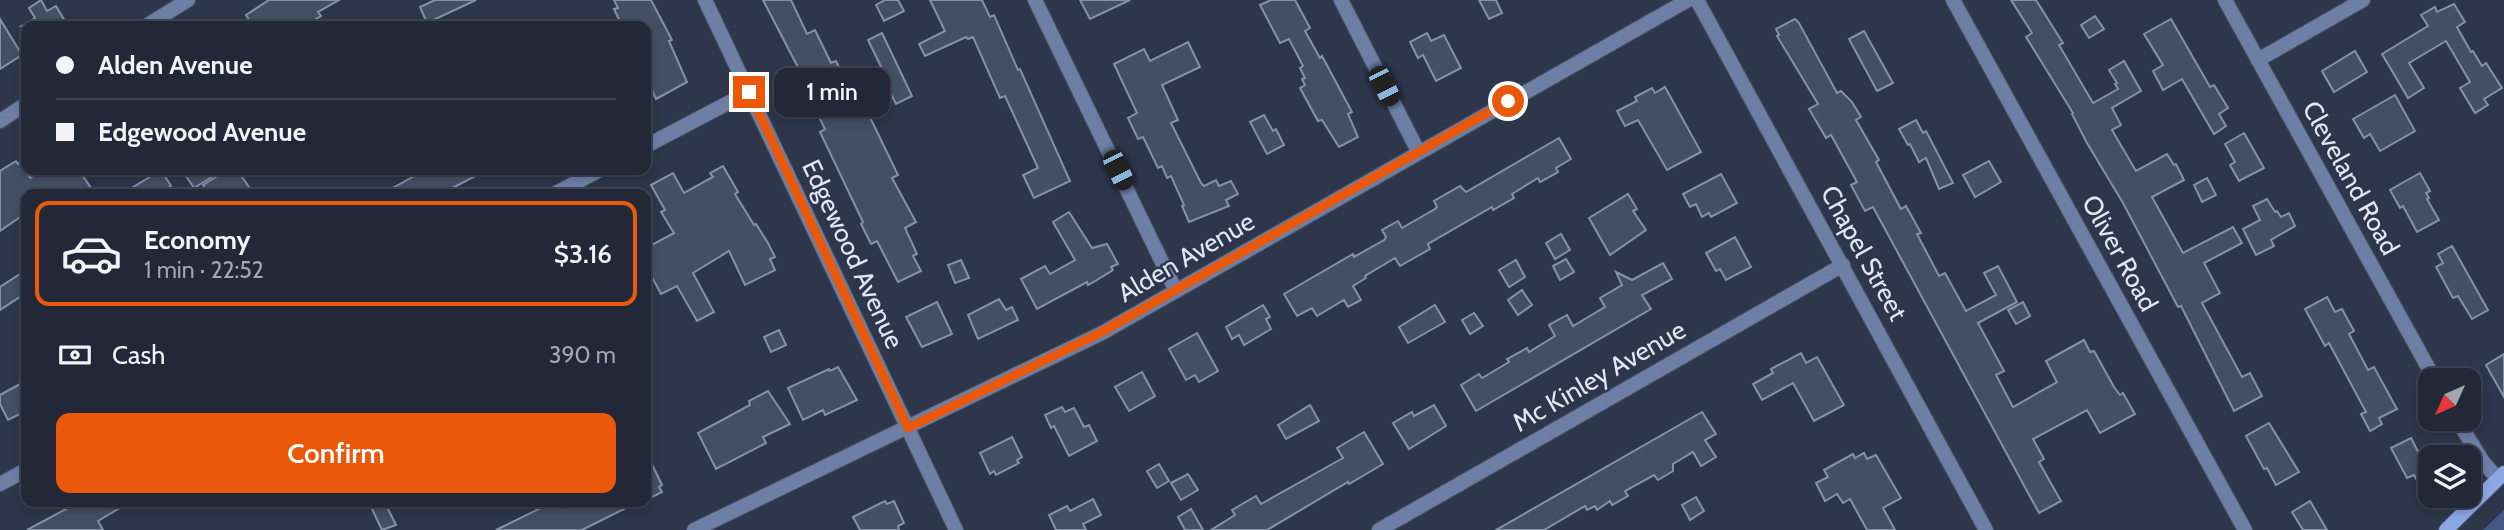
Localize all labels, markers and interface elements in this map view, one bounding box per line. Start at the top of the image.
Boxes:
text: Alden Avenue [98,49,253,81]
car [1366,63,1403,109]
callout: 1 min [774,68,889,116]
route end [733,76,765,108]
text: 1 min [806,78,858,106]
route start [1492,85,1524,117]
street label: Cleveland Road [2296,95,2406,261]
text: Edgewood Avenue [98,116,306,148]
car [1100,147,1137,193]
street label: Edgewood Avenue [795,154,911,354]
street label: Chapel Street [1814,180,1914,326]
street label: Oliver Road [2075,189,2165,317]
street label: Alden Avenue [1112,205,1260,309]
icon: car [60,222,123,285]
text: Economy [144,224,250,256]
text: $3.16 [554,238,612,270]
text: 1 min · 22:52 [144,256,264,284]
street label: Mc Kinley Avenue [1507,314,1691,438]
icon: cash [56,336,94,374]
text: Cash [112,339,165,371]
text: 390 m [549,341,616,369]
north arrow [2418,368,2482,430]
map controls [2418,368,2481,508]
button: Confirm [56,413,616,493]
button: layers [2418,445,2481,508]

